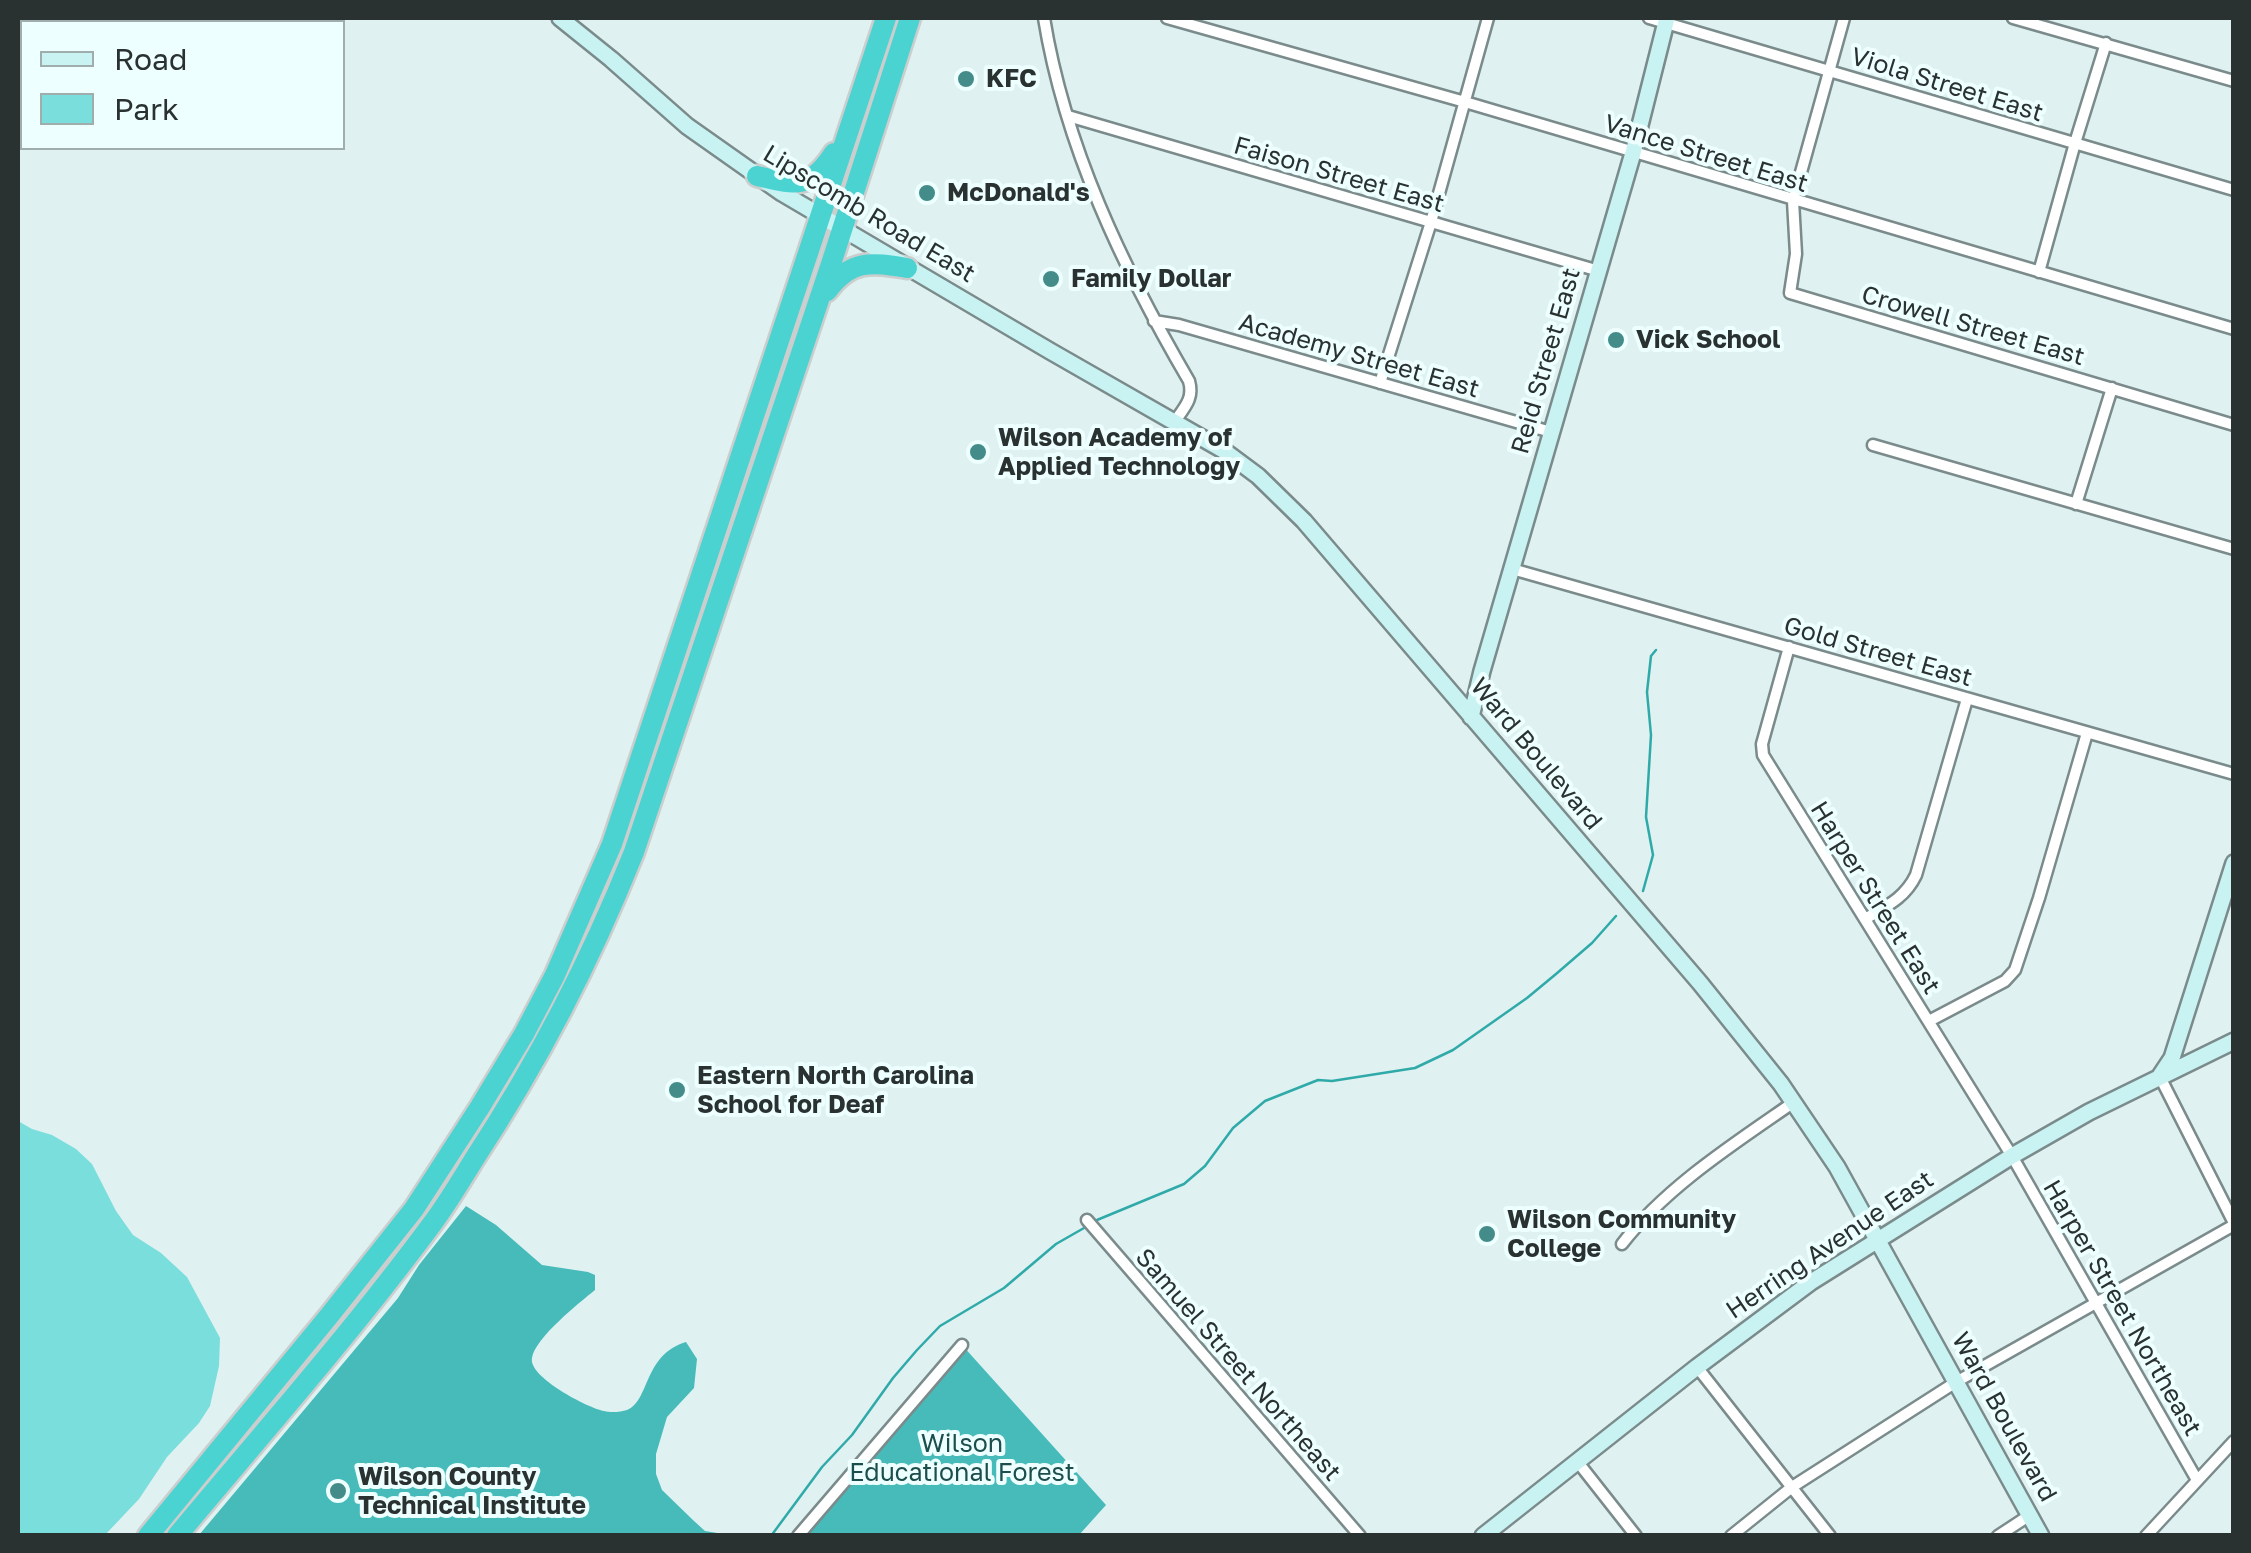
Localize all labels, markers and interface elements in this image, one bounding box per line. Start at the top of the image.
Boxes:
legend [20,20,345,150]
text: Road [114,41,188,77]
street label: Viola Street East [1847,41,2047,129]
place label: KFC [986,64,1037,94]
marker: KFC [955,68,977,90]
text: Park [114,91,179,127]
street label: Vance Street East [1600,109,1812,199]
street label: Faison Street East [1230,131,1448,219]
street label: Lipscomb Road East [758,139,980,289]
place label: McDonald's [947,178,1090,208]
marker: McDonald's [916,182,938,204]
place label: Family Dollar [1071,264,1232,294]
street label: Reid Street East [1505,264,1587,458]
marker: Family Dollar [1040,268,1062,290]
street label: Crowell Street East [1858,280,2088,372]
street label: Academy Street East [1235,307,1483,405]
place label: Vick School [1636,325,1780,355]
marker: Vick School [1605,329,1627,351]
place label: Wilson Academy of Applied Technology [998,423,1240,482]
marker: Wilson Academy of Applied Technology [967,441,989,463]
street label: Gold Street East [1780,611,1976,693]
street label: Ward Boulevard [1464,672,1608,836]
street label: Harper Street East [1804,796,1946,1000]
place label: Eastern North Carolina School for Deaf [697,1061,974,1120]
marker: Eastern North Carolina School for Deaf [666,1079,688,1101]
street label: Herring Avenue East [1721,1164,1939,1326]
street label: Harper Street Northeast [2036,1175,2208,1441]
place label: Wilson Community College [1507,1205,1736,1264]
marker: Wilson Community College [1476,1223,1498,1245]
street label: Samuel Street Northeast [1129,1243,1347,1487]
street label: Ward Boulevard [1945,1327,2063,1507]
park label: Wilson Educational Forest [849,1429,1075,1488]
place label: Wilson County Technical Institute [358,1462,586,1521]
marker: Wilson County Technical Institute [327,1480,349,1502]

